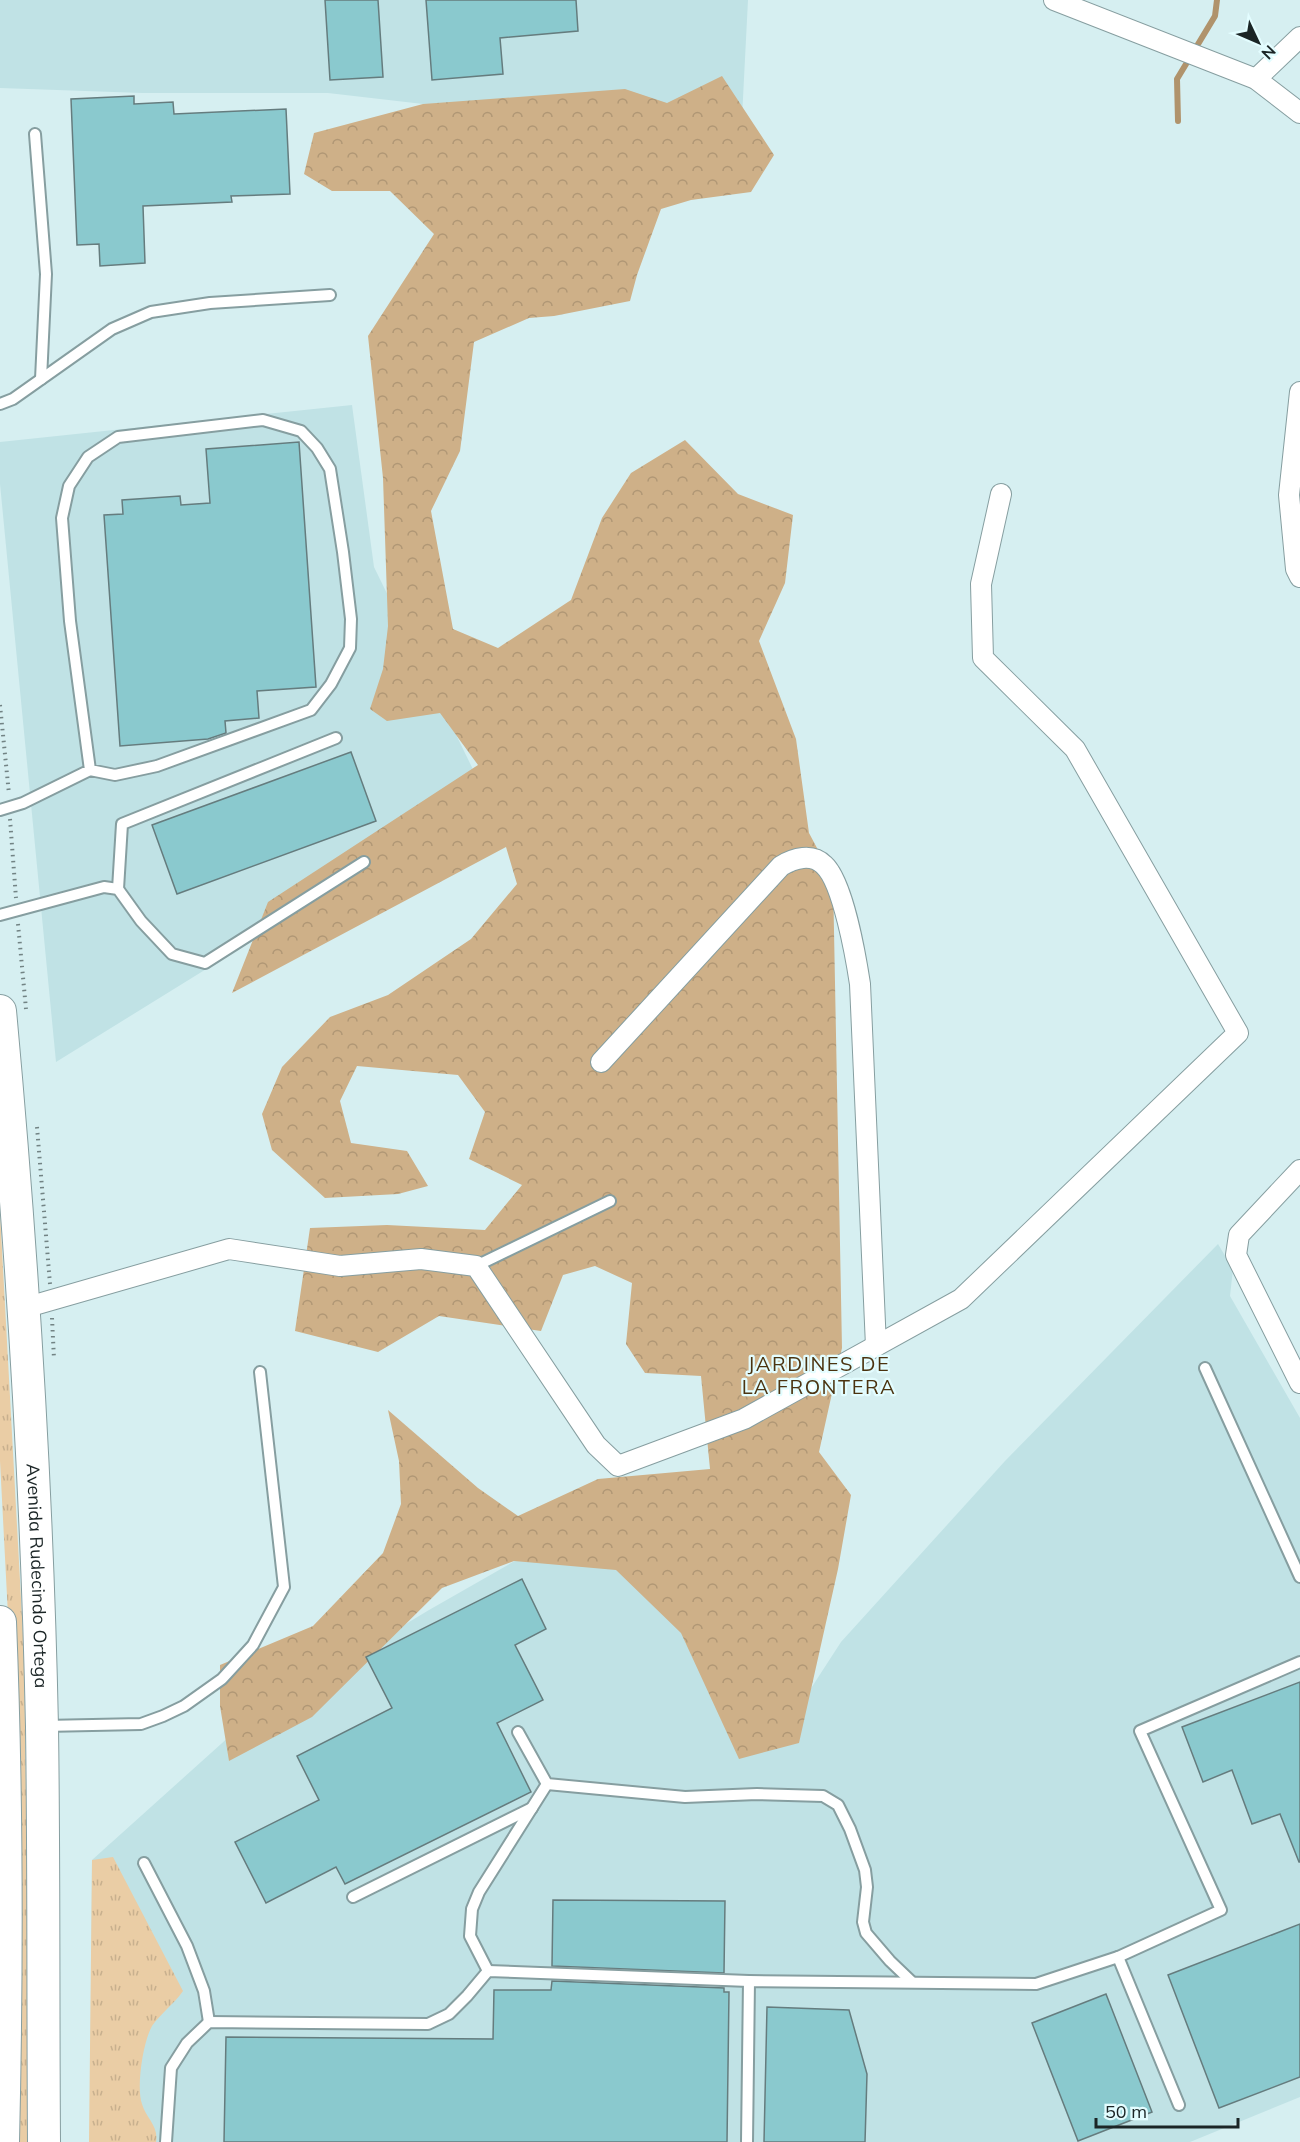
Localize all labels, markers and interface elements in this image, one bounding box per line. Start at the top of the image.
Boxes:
north arrow [1228,12,1288,72]
text: N [1257,41,1280,64]
district label: JARDINES DE LA FRONTERA [742,1351,896,1399]
street label: Avenida Rudecindo Ortega [22,1463,53,1688]
scale bar [1096,2091,1238,2129]
text: 50 m [1105,2100,1147,2123]

